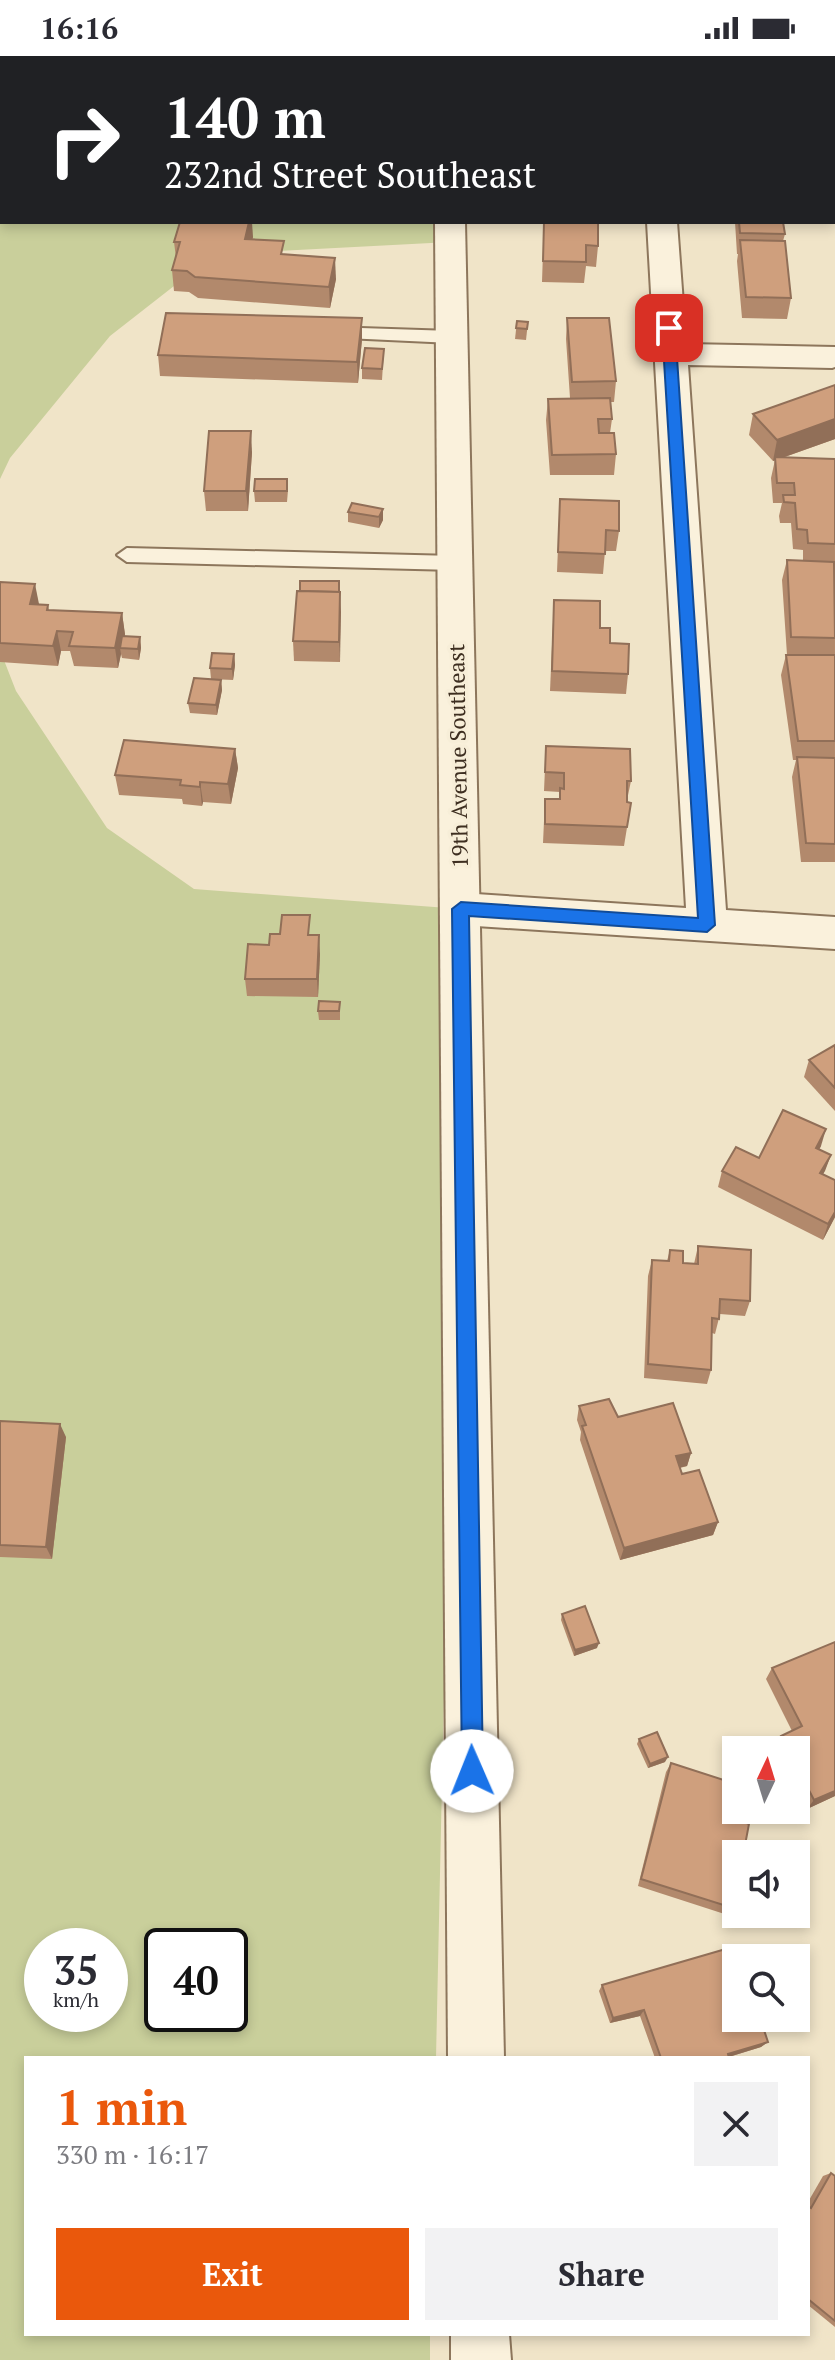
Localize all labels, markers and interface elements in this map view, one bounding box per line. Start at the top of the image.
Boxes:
text: 16:16 [40,8,118,48]
text: 140 m [164,80,326,154]
icon: right [32,88,136,192]
text: 232nd Street Southeast [164,151,536,198]
pin [635,294,703,362]
icon: arrive [647,306,691,350]
street label: 19th Avenue Southeast [441,644,474,868]
position arrow [430,1729,514,1813]
north arrow [722,1736,810,1824]
map controls [722,1736,810,2032]
button: sound [722,1840,810,1928]
speed limit sign: 40 [144,1928,248,2032]
text: 35 [53,1943,99,1996]
button: search [722,1944,810,2032]
text: km/h [53,1986,99,2013]
text: 1 min [56,2075,187,2139]
button: close [694,2082,778,2166]
text: 330 m · 16:17 [56,2137,209,2171]
button: Exit [56,2228,409,2320]
button: Share [425,2228,778,2320]

